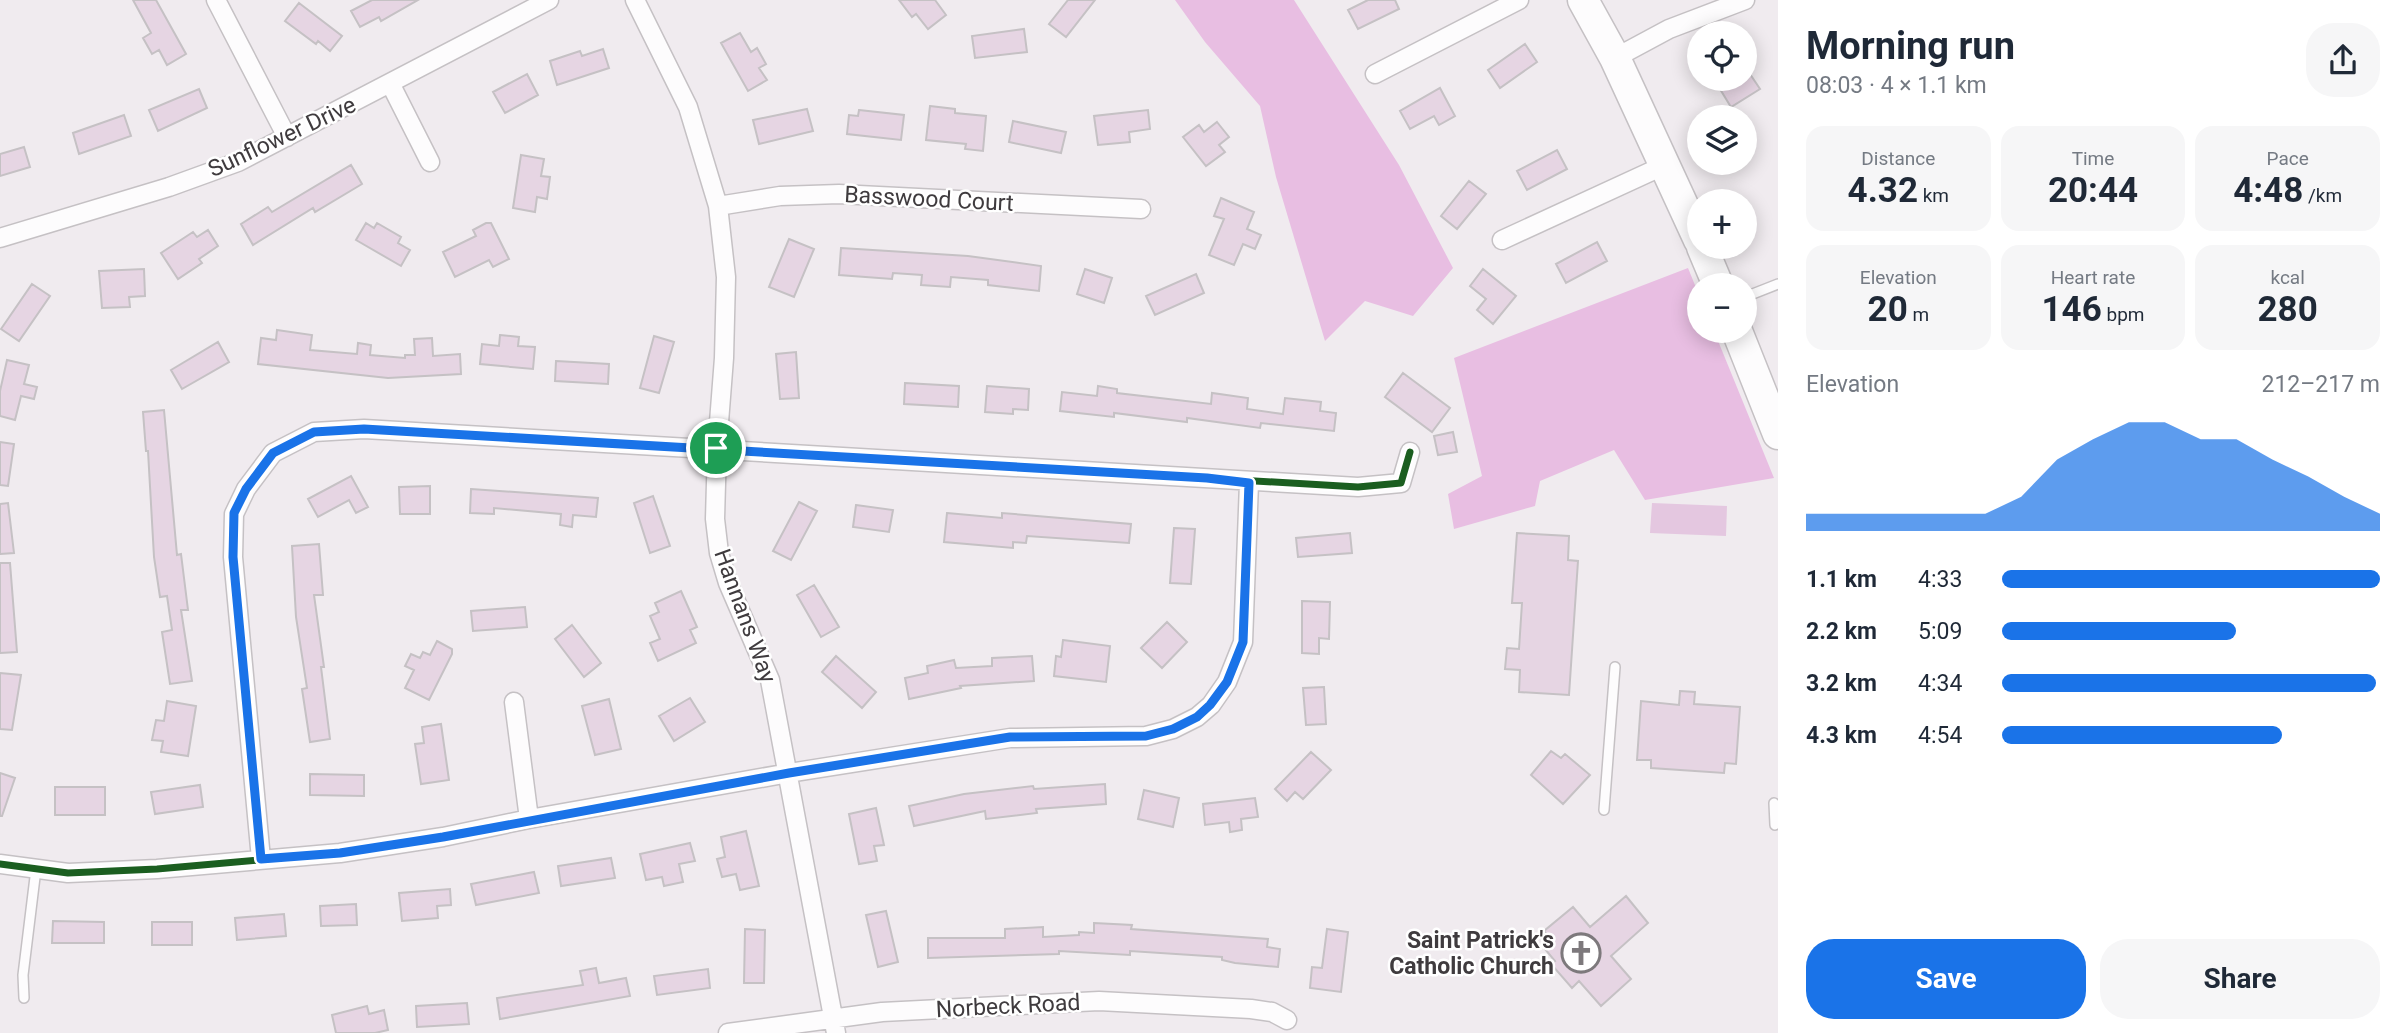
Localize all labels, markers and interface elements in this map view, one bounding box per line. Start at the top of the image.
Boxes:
map controls [1687,21,1757,343]
button: locate [1687,21,1757,91]
button: share [2306,23,2380,97]
text: Morning run [1806,24,2015,68]
text: 08:03 · 4 × 1.1 km [1806,72,1987,99]
street label: Sunflower Drive [204,91,360,183]
button: layers [1687,105,1757,175]
text: Distance [1861,147,1935,170]
text: Time [2072,147,2114,170]
text: Pace [2267,147,2309,170]
text: 4.32 [1848,170,1918,211]
text: 20:44 [2048,170,2138,211]
text: 4:48 [2233,170,2303,211]
street label: Basswood Court [844,181,1014,217]
text: km [1918,184,1949,207]
text: /km [2303,184,2342,207]
button: + [1687,189,1757,259]
text: Elevation [1860,266,1937,289]
text: Heart rate [2051,266,2135,289]
text: kcal [2270,266,2305,289]
button: − [1687,273,1757,343]
text: 20 [1868,289,1908,330]
text: 146 [2042,289,2102,330]
text: 280 [2258,289,2318,330]
text: m [1908,303,1929,326]
text: bpm [2102,303,2144,326]
text: Elevation [1806,371,1899,398]
text: 212–217 m [2261,371,2380,398]
pin [686,418,746,478]
icon: arrive [697,429,735,467]
street label: Hannans Way [708,545,782,687]
text: 1.1 km [1806,566,1877,593]
text: 4:33 [1918,566,1962,593]
text: 2.2 km [1806,618,1877,645]
text: 5:09 [1918,618,1962,645]
text: 3.2 km [1806,670,1877,697]
text: 4:34 [1918,670,1962,697]
text: 4.3 km [1806,722,1877,749]
text: 4:54 [1918,722,1962,749]
place label: Saint Patrick's Catholic Church [1389,927,1554,980]
church icon: Saint Patrick's Catholic Church [1560,932,1602,974]
button: Save [1806,939,2086,1019]
button: Share [2100,939,2380,1019]
street label: Norbeck Road [935,989,1081,1023]

